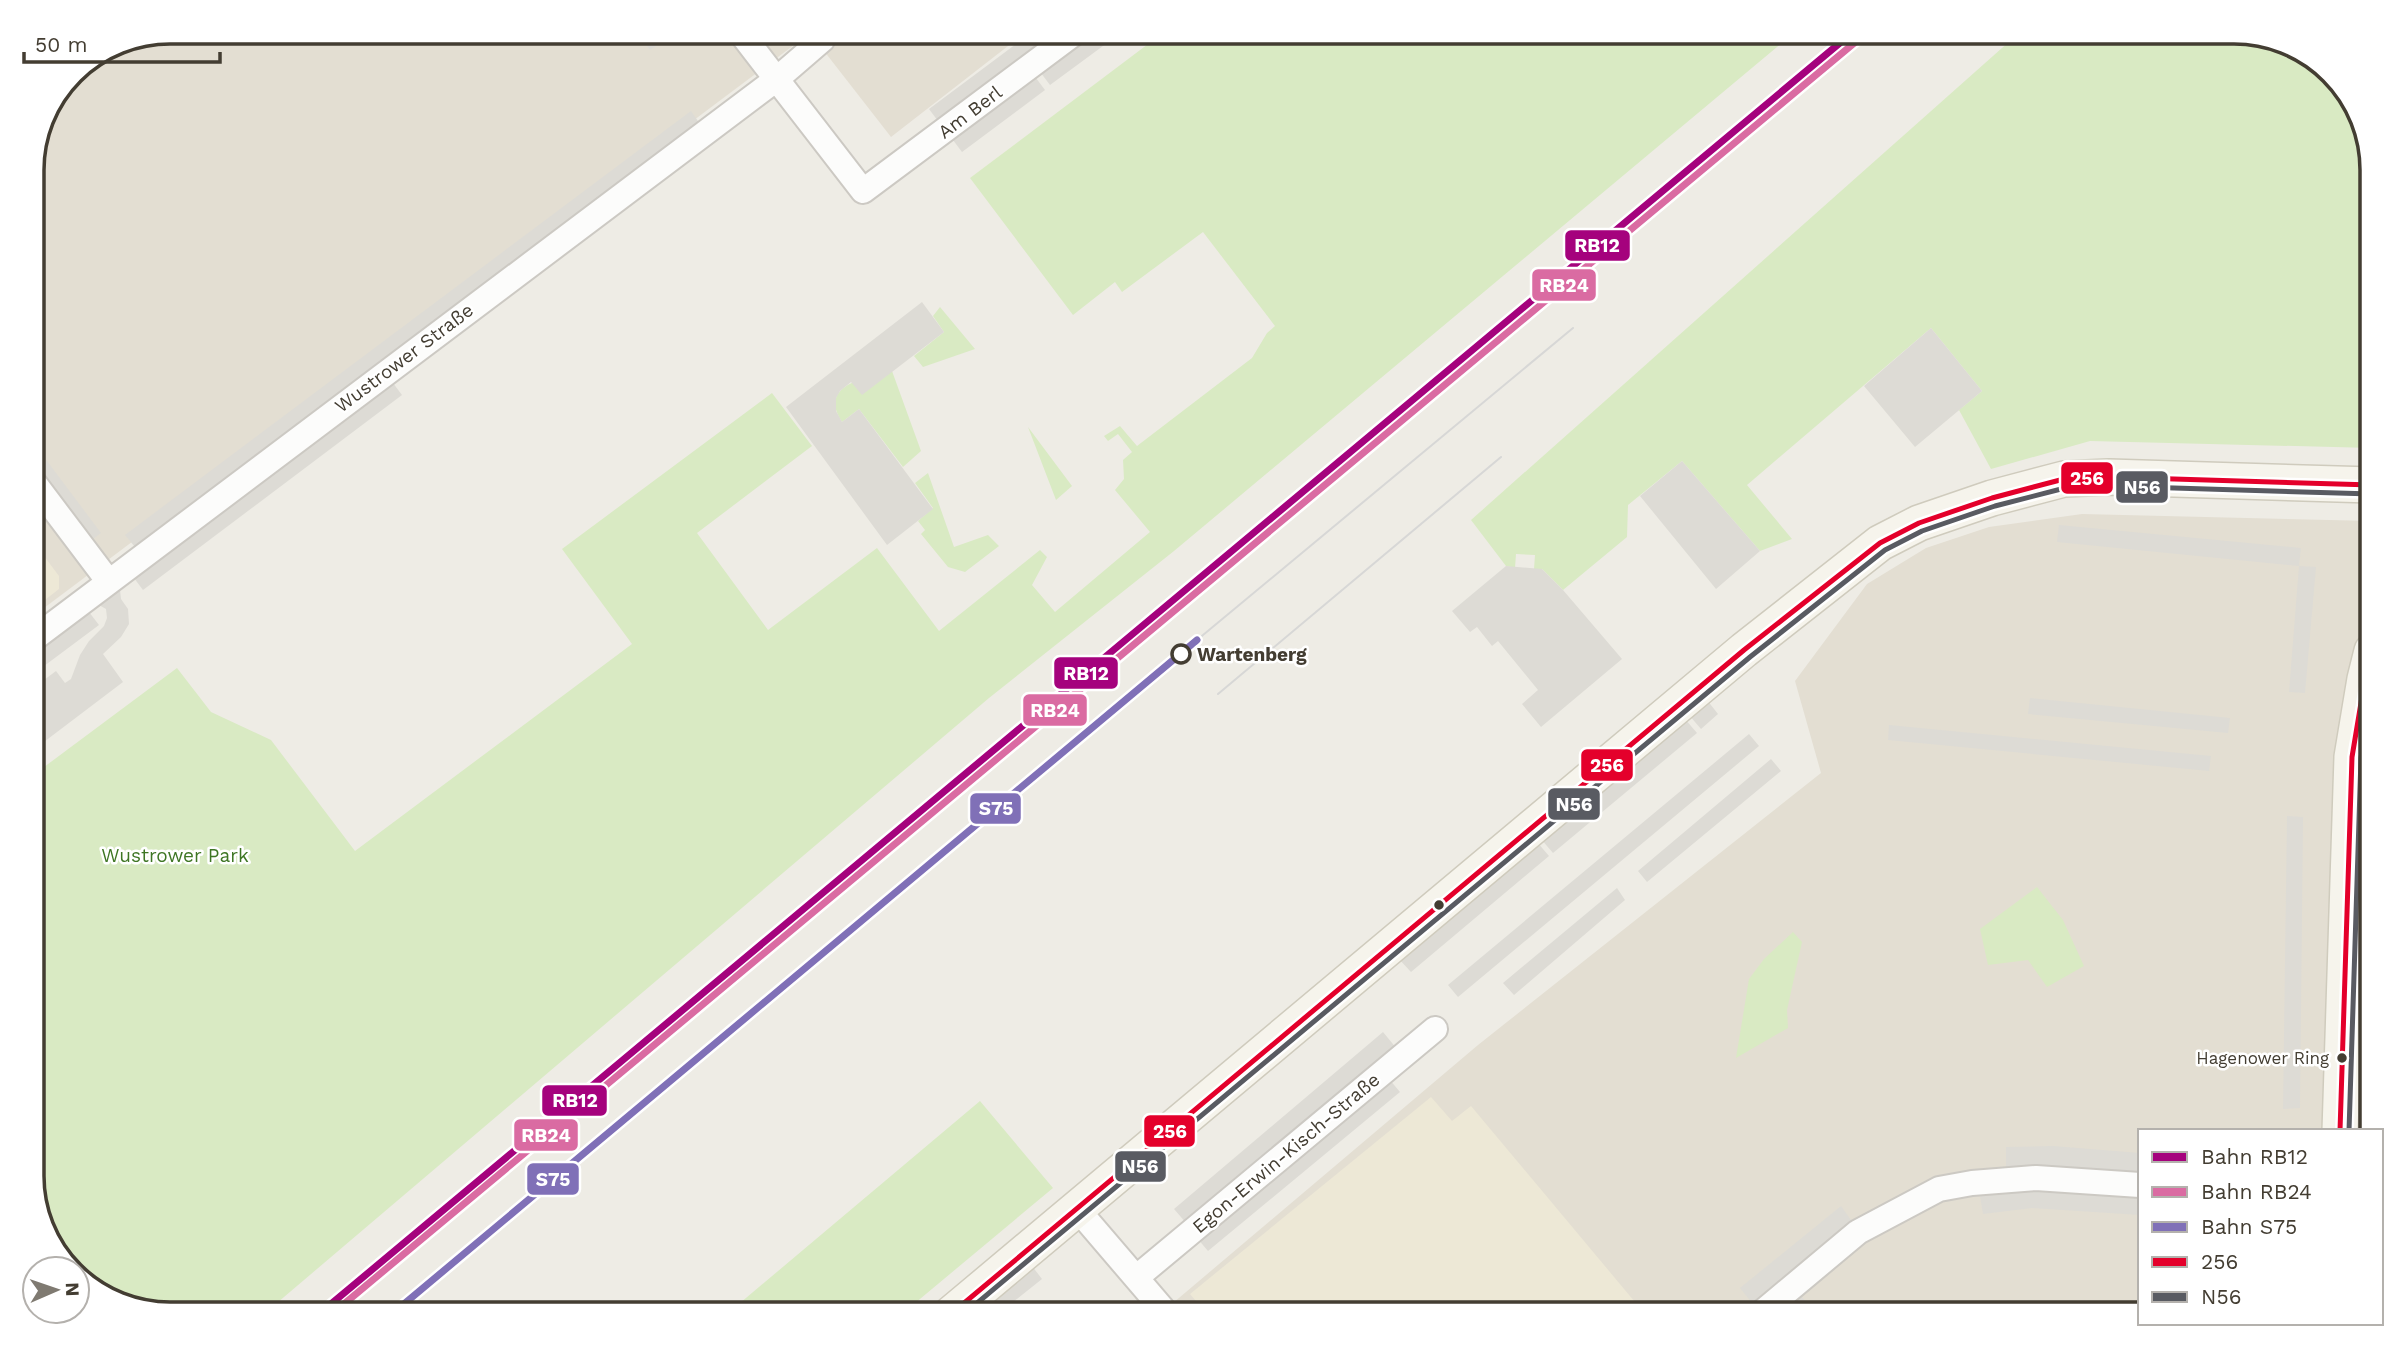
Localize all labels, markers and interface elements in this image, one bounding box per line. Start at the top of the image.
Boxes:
scale bar [24,21,220,65]
text: 50 m [35,32,87,57]
street label: Am Berl [934,80,1007,143]
line badge: RB12 [1564,229,1631,262]
text: RB12 [1574,234,1620,257]
line badge: RB24 [1531,268,1597,302]
text: RB24 [1539,274,1589,297]
street label: Wustrower Straße [330,298,478,418]
line badge: 256 [2060,461,2114,495]
text: 256 [2070,467,2104,490]
line badge: N56 [2115,470,2169,504]
text: N56 [2124,476,2161,499]
place label: Wartenberg [1197,643,1307,666]
marker: Wartenberg [1171,644,1191,664]
line badge: RB12 [1053,656,1119,690]
text: RB12 [1063,662,1109,685]
line badge: RB24 [1022,693,1088,727]
text: RB24 [1030,699,1080,722]
line badge: 256 [1580,748,1634,782]
text: 256 [1590,754,1624,777]
line badge: N56 [1547,787,1601,821]
line badge: S75 [969,792,1022,825]
text: N56 [1556,793,1593,816]
text: S75 [979,797,1013,820]
park label: Wustrower Park [101,844,249,867]
unlabelled marker [1432,898,1446,912]
place label: Hagenower Ring [2196,1048,2330,1068]
marker: Hagenower Ring [2335,1051,2349,1065]
street label: Egon-Erwin-Kisch-Straße [1188,1068,1384,1238]
line badge: RB12 [541,1084,608,1117]
text: RB12 [552,1089,598,1112]
line badge: 256 [1143,1114,1196,1148]
line badge: RB24 [513,1118,579,1152]
text: 256 [1153,1120,1187,1143]
text: RB24 [521,1124,571,1147]
legend [2138,1129,2383,1325]
text: Bahn RB12 [2201,1144,2308,1169]
line badge: N56 [1114,1150,1167,1183]
text: N56 [1122,1155,1159,1178]
line badge: S75 [526,1162,580,1196]
text: S75 [536,1168,570,1191]
text: Bahn RB24 [2201,1179,2312,1204]
text: Bahn S75 [2201,1214,2297,1239]
text: 256 [2201,1249,2238,1274]
north arrow [21,1255,91,1325]
text: N [61,1282,84,1297]
text: N56 [2201,1284,2241,1309]

